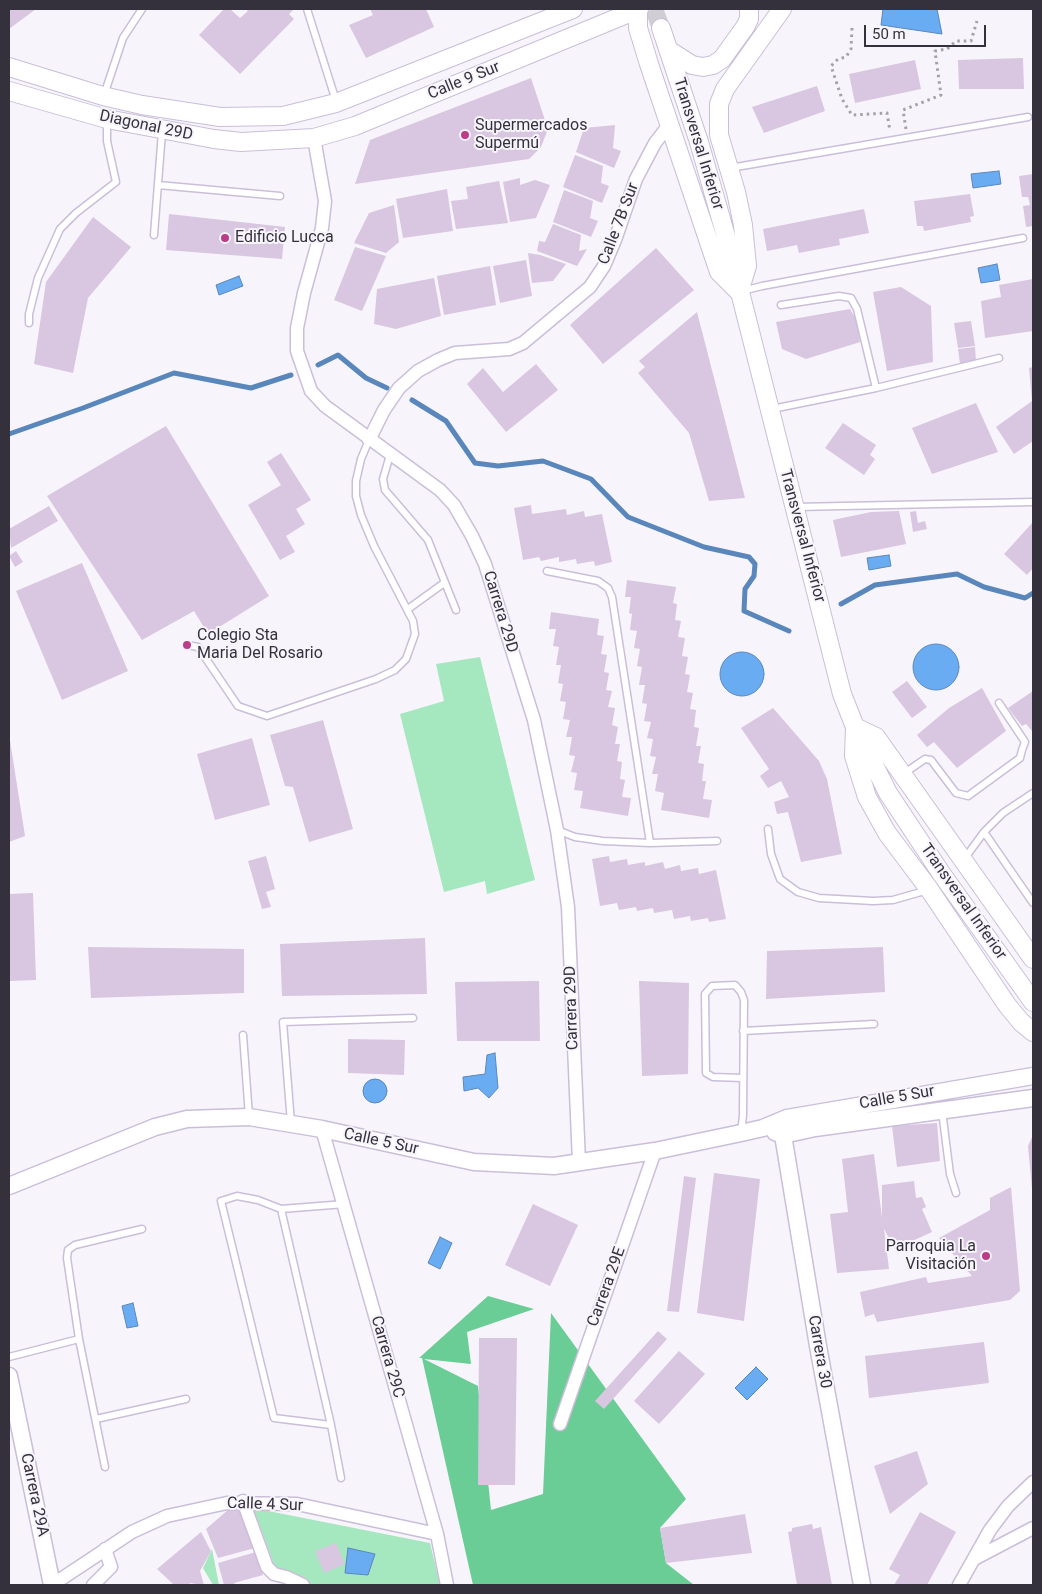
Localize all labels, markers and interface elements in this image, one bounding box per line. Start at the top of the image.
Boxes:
scale bar [867,15,990,47]
text: 50 m [872,25,906,43]
street label: Calle 9 Sur [425,58,503,104]
street label: Transversal Inferior [669,76,727,212]
street label: Diagonal 29D [98,107,194,145]
place label: Supermercados Supermú [475,116,587,154]
marker: Supermercados Supermú [459,129,471,141]
street label: Calle 7B Sur [595,180,643,268]
place label: Edificio Lucca [235,228,334,248]
marker: Edificio Lucca [219,232,231,244]
street label: Transversal Inferior [775,467,829,605]
street label: Carrera 29D [478,569,522,655]
place label: Colegio Sta Maria Del Rosario [197,626,323,664]
marker: Colegio Sta Maria Del Rosario [181,639,193,651]
street label: Transversal Inferior [916,840,1010,964]
street label: Carrera 29D [561,965,583,1051]
street label: Calle 5 Sur [858,1082,936,1114]
street label: Calle 5 Sur [342,1125,420,1159]
place label: Parroquia La Visitación [886,1237,976,1275]
street label: Carrera 29E [584,1245,630,1329]
marker: Parroquia La Visitación [980,1250,992,1262]
street label: Carrera 29C [366,1314,408,1400]
street label: Carrera 30 [803,1314,835,1390]
street label: Carrera 29A [16,1452,52,1538]
street label: Calle 4 Sur [227,1494,303,1516]

